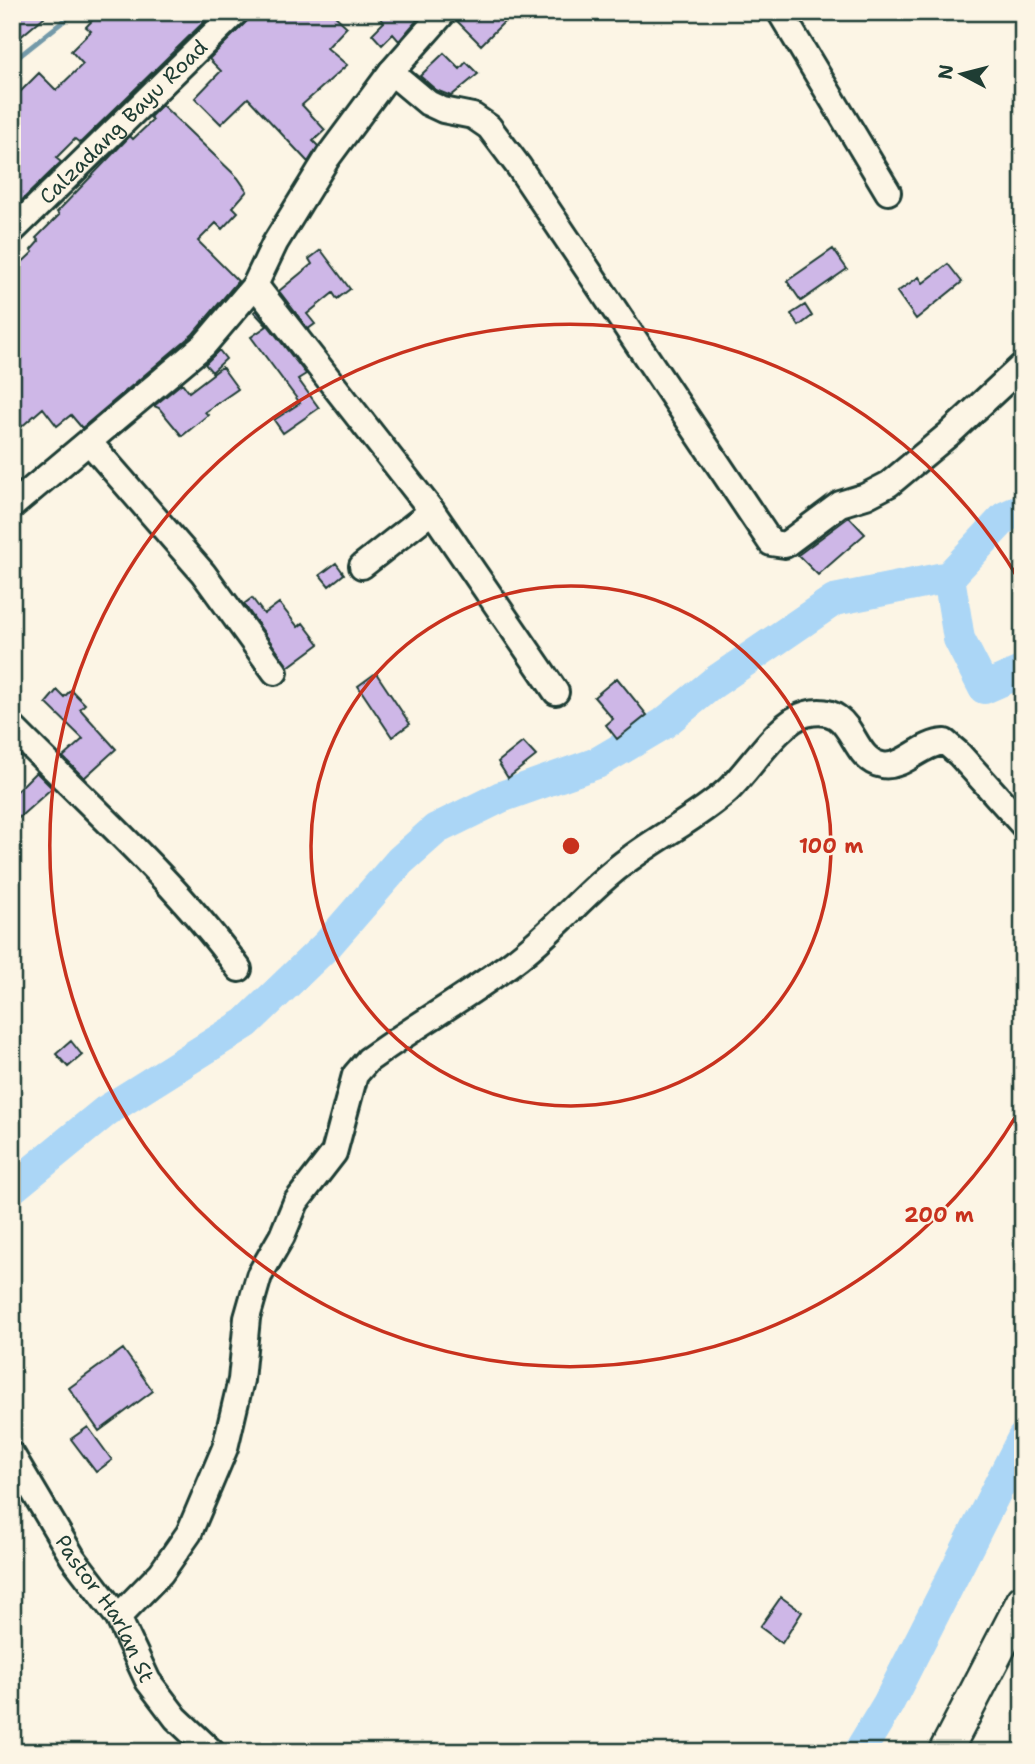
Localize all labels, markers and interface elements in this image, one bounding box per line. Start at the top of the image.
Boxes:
street label: Calzadang Bayu Road [33,33,214,211]
north arrow [926,38,996,108]
text: N [932,63,959,81]
text: 100 m [799,832,863,860]
centre of rings [559,834,583,858]
text: 200 m [904,1201,974,1229]
street label: Pastor Harlan St [48,1530,161,1687]

